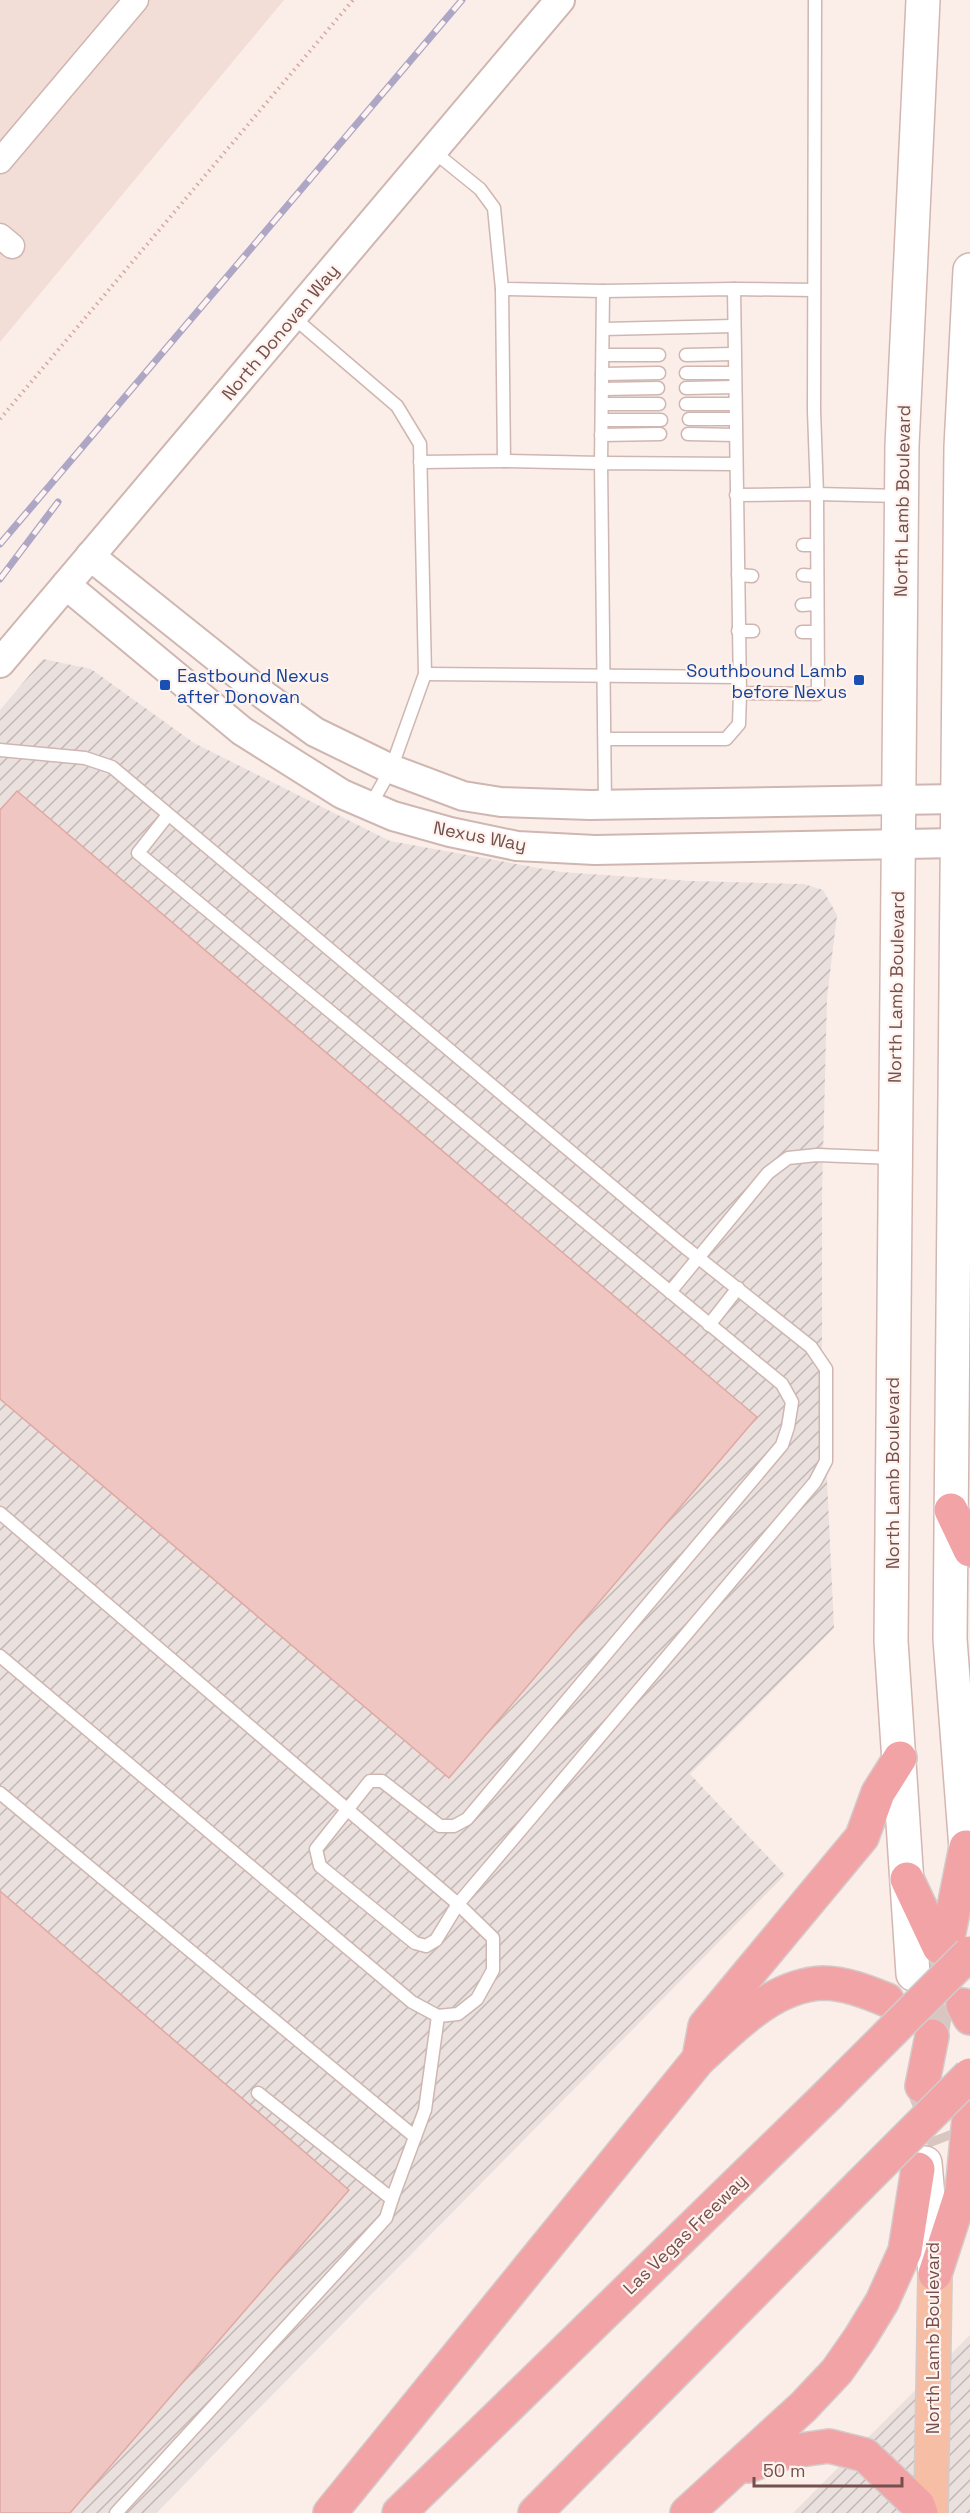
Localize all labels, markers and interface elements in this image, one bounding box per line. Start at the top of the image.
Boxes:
street label: North Donovan Way [216,259,344,405]
street label: North Lamb Boulevard [889,405,915,597]
place label: Southbound Lamb before Nexus [686,659,847,703]
place label: Eastbound Nexus after Donovan [177,664,329,708]
marker: Southbound Lamb before Nexus [852,673,866,687]
marker: Eastbound Nexus after Donovan [158,678,172,692]
street label: Nexus Way [431,816,529,856]
street label: North Lamb Boulevard [883,891,909,1083]
street label: North Lamb Boulevard [881,1377,904,1569]
street label: Las Vegas Freeway [618,2169,752,2299]
street label: North Lamb Boulevard [921,2242,944,2434]
scale bar [754,2450,902,2488]
text: 50 m [763,2459,805,2482]

